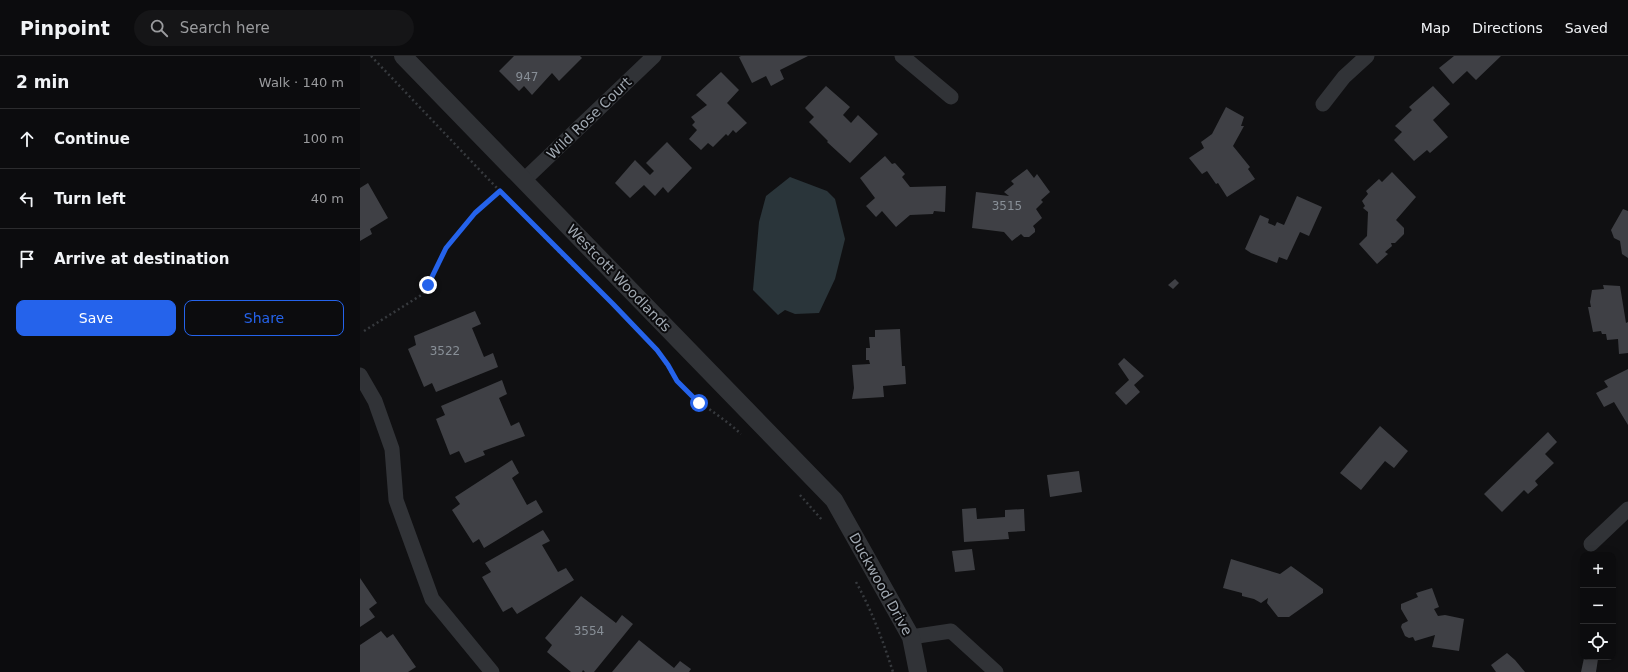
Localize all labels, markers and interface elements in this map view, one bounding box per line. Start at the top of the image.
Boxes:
search box [134,10,414,46]
text: Pinpoint [20,17,110,39]
icon: search [148,17,170,39]
text: Search here [180,19,270,37]
text: Map [1421,20,1450,36]
text: Directions [1472,20,1543,36]
text: Saved [1565,20,1608,36]
house number: 947 [516,70,538,84]
text: 2 min [16,72,69,92]
street label: Wild Rose Court [543,73,635,162]
text: Walk · 140 m [259,75,344,90]
icon: ahead [16,128,38,150]
text: Continue [54,130,130,148]
text: 100 m [302,131,344,146]
icon: left [16,188,38,210]
text: Turn left [54,190,126,208]
text: 40 m [311,191,344,206]
house number: 3515 [992,199,1022,213]
street label: Westcott Woodlands [564,221,674,335]
icon: arrive [16,248,38,270]
text: Arrive at destination [54,250,229,268]
route end [419,276,437,294]
button: Save [16,300,176,336]
button: Share [184,300,344,336]
house number: 3522 [430,344,460,358]
route start [690,394,708,412]
street label: Duckwood Drive [846,530,916,638]
map controls [1580,552,1616,660]
button: + [1580,552,1616,588]
button: − [1580,588,1616,624]
house number: 3554 [574,624,604,638]
button: locate [1580,624,1616,660]

